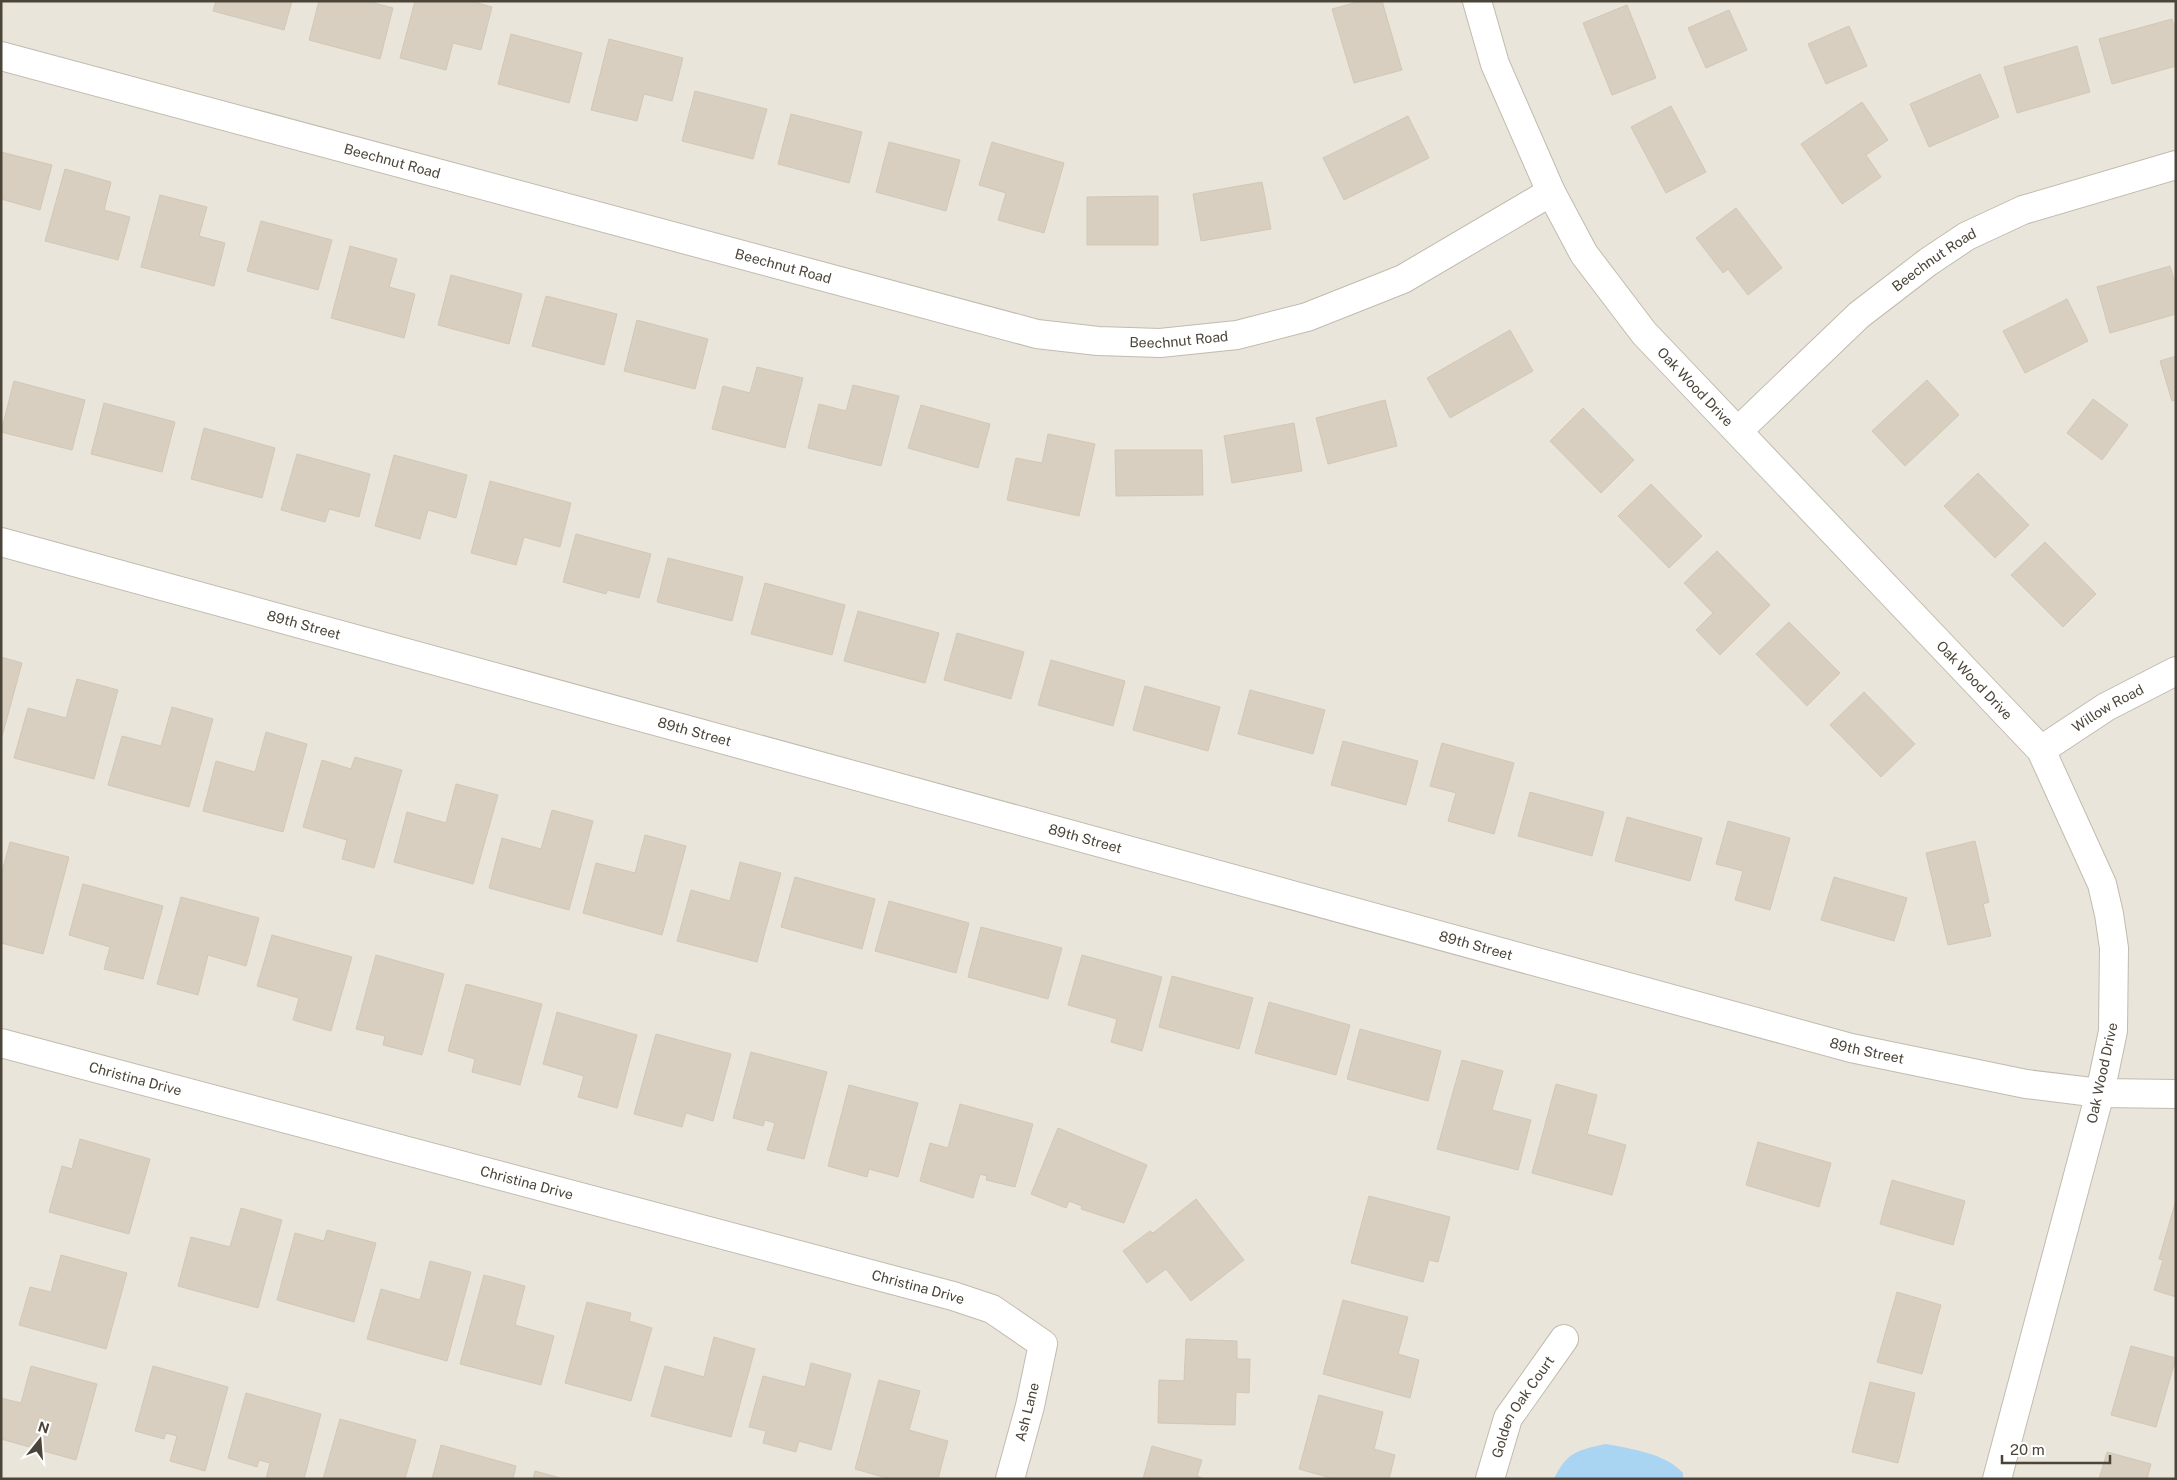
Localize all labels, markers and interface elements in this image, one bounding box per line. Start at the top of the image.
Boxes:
street label: Beechnut Road [342,140,442,182]
street label: Beechnut Road [1889,225,1979,295]
street label: Beechnut Road [733,245,833,287]
street label: Beechnut Road [1129,328,1229,351]
street label: Oak Wood Drive [1654,344,1737,430]
street label: 89th Street [265,607,342,643]
street label: Oak Wood Drive [1933,637,2016,723]
street label: Willow Road [2069,681,2146,735]
street label: 89th Street [656,714,733,749]
street label: 89th Street [1047,821,1124,856]
street label: 89th Street [1437,928,1514,963]
street label: Oak Wood Drive [2084,1021,2121,1125]
street label: 89th Street [1828,1035,1905,1067]
street label: Christina Drive [87,1059,184,1099]
street label: Christina Drive [479,1163,575,1203]
street label: Christina Drive [870,1267,967,1307]
street label: Golden Oak Court [1489,1353,1557,1460]
street label: Ash Lane [1012,1381,1042,1443]
north arrow [15,1415,65,1465]
text: N [36,1418,51,1437]
scale bar [2002,1432,2110,1464]
text: 20 m [2010,1441,2045,1458]

